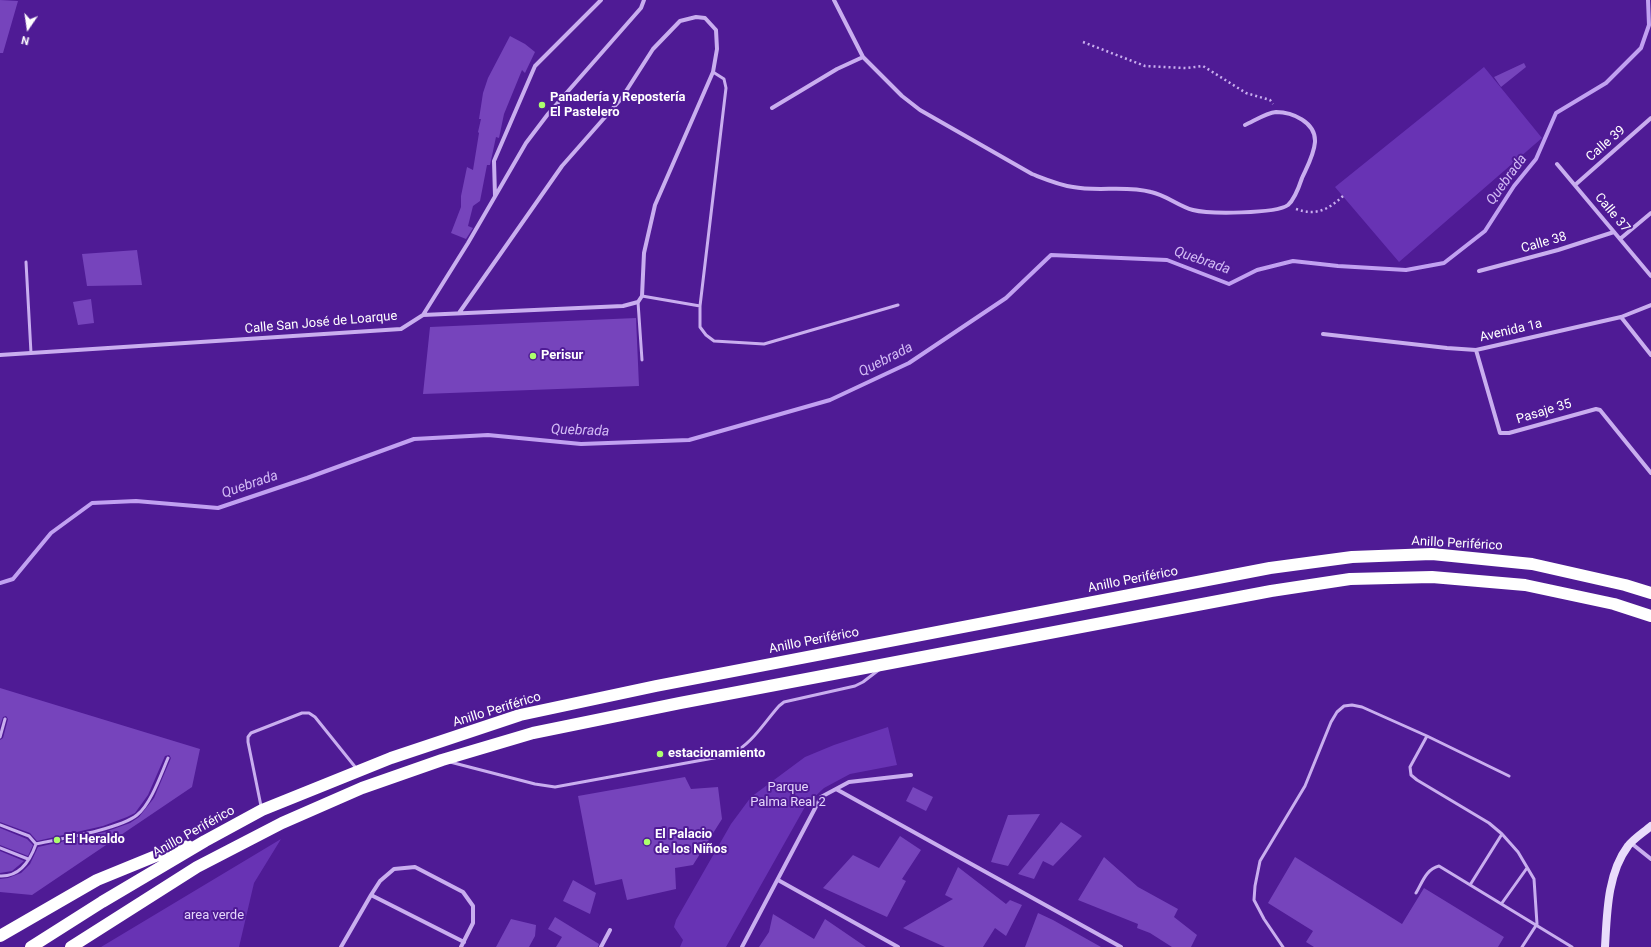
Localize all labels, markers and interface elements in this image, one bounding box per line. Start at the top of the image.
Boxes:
north arrow [8,8,48,48]
text: N [20,33,30,47]
place label: Panadería y Repostería El Pastelero [550,90,685,121]
marker: Panadería y Repostería El Pastelero [537,100,547,110]
street label: Calle 39 [1583,123,1629,165]
water label: Quebrada [1483,151,1531,209]
street label: Calle 37 [1591,190,1633,236]
street label: Calle 38 [1519,229,1569,257]
water label: Quebrada [1172,244,1232,278]
street label: Calle San José de Loarque [244,309,398,337]
street label: Avenida 1a [1478,316,1544,346]
water label: Quebrada [856,339,916,381]
place label: Perisur [541,348,583,364]
marker: Perisur [528,351,538,361]
street label: Pasaje 35 [1515,396,1573,428]
water label: Quebrada [551,422,609,440]
water label: Quebrada [220,468,280,502]
street label: Anillo Periférico [1411,534,1503,554]
street label: Anillo Periférico [1087,564,1179,596]
street label: Anillo Periférico [768,625,860,657]
street label: Anillo Periférico [451,689,543,731]
place label: estacionamiento [668,746,765,762]
marker: estacionamiento [655,749,665,759]
park label: Parque Palma Real 2 [750,780,826,811]
street label: Anillo Periférico [150,803,238,861]
place label: El Palacio de los Niños [655,827,727,858]
place label: El Heraldo [65,832,125,848]
marker: El Heraldo [52,835,62,845]
marker: El Palacio de los Niños [642,837,652,847]
park label: area verde [184,908,244,924]

